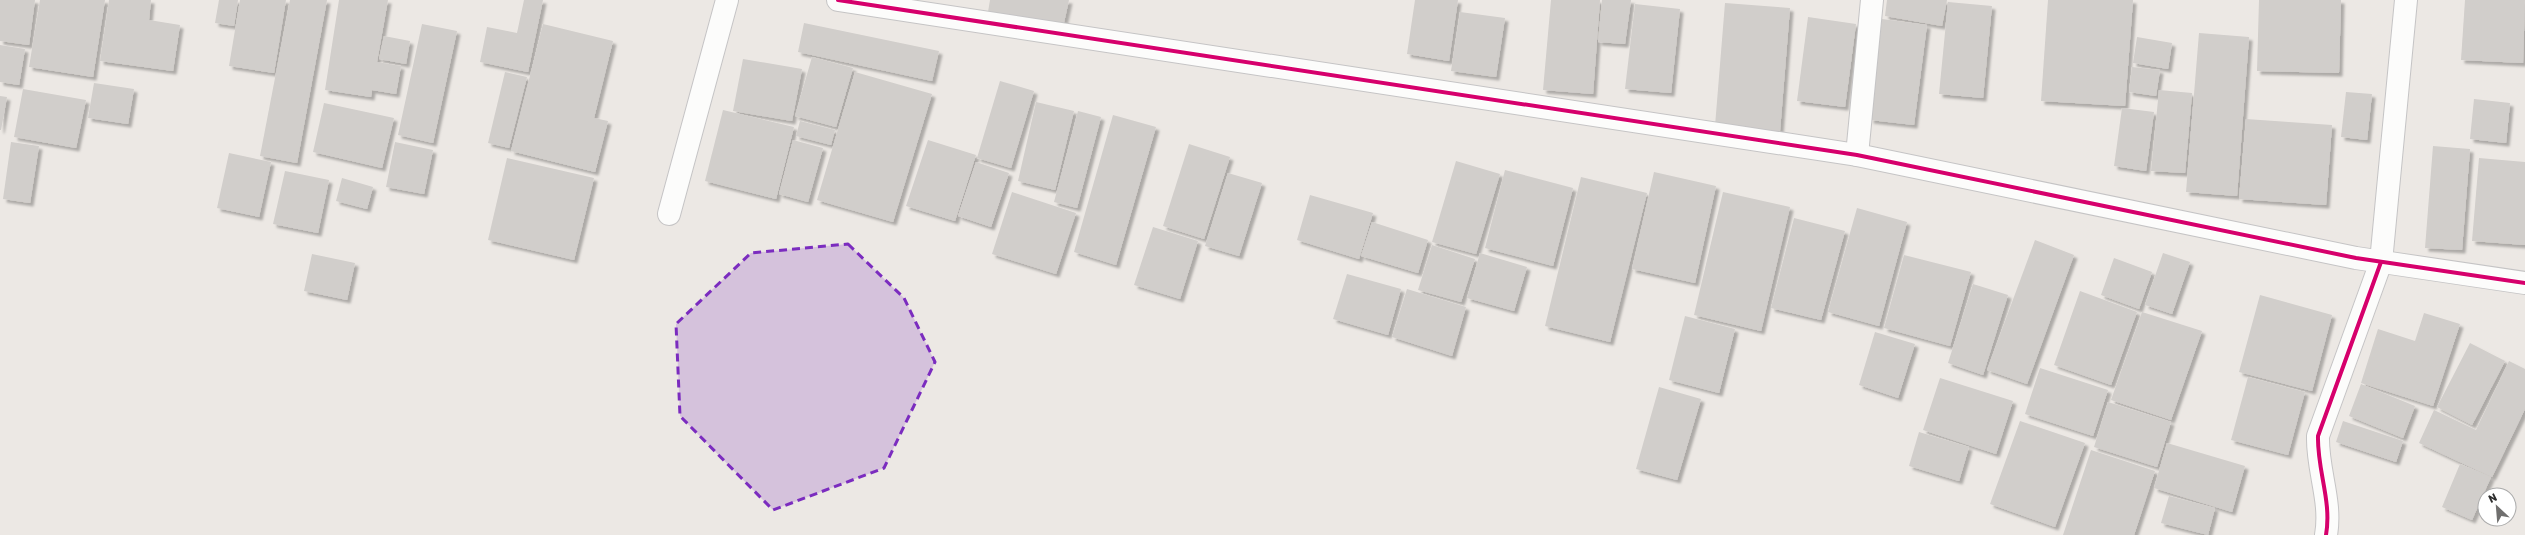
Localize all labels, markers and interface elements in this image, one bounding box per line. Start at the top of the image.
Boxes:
north arrow [2477,487,2517,527]
text: N [2486,491,2499,506]

